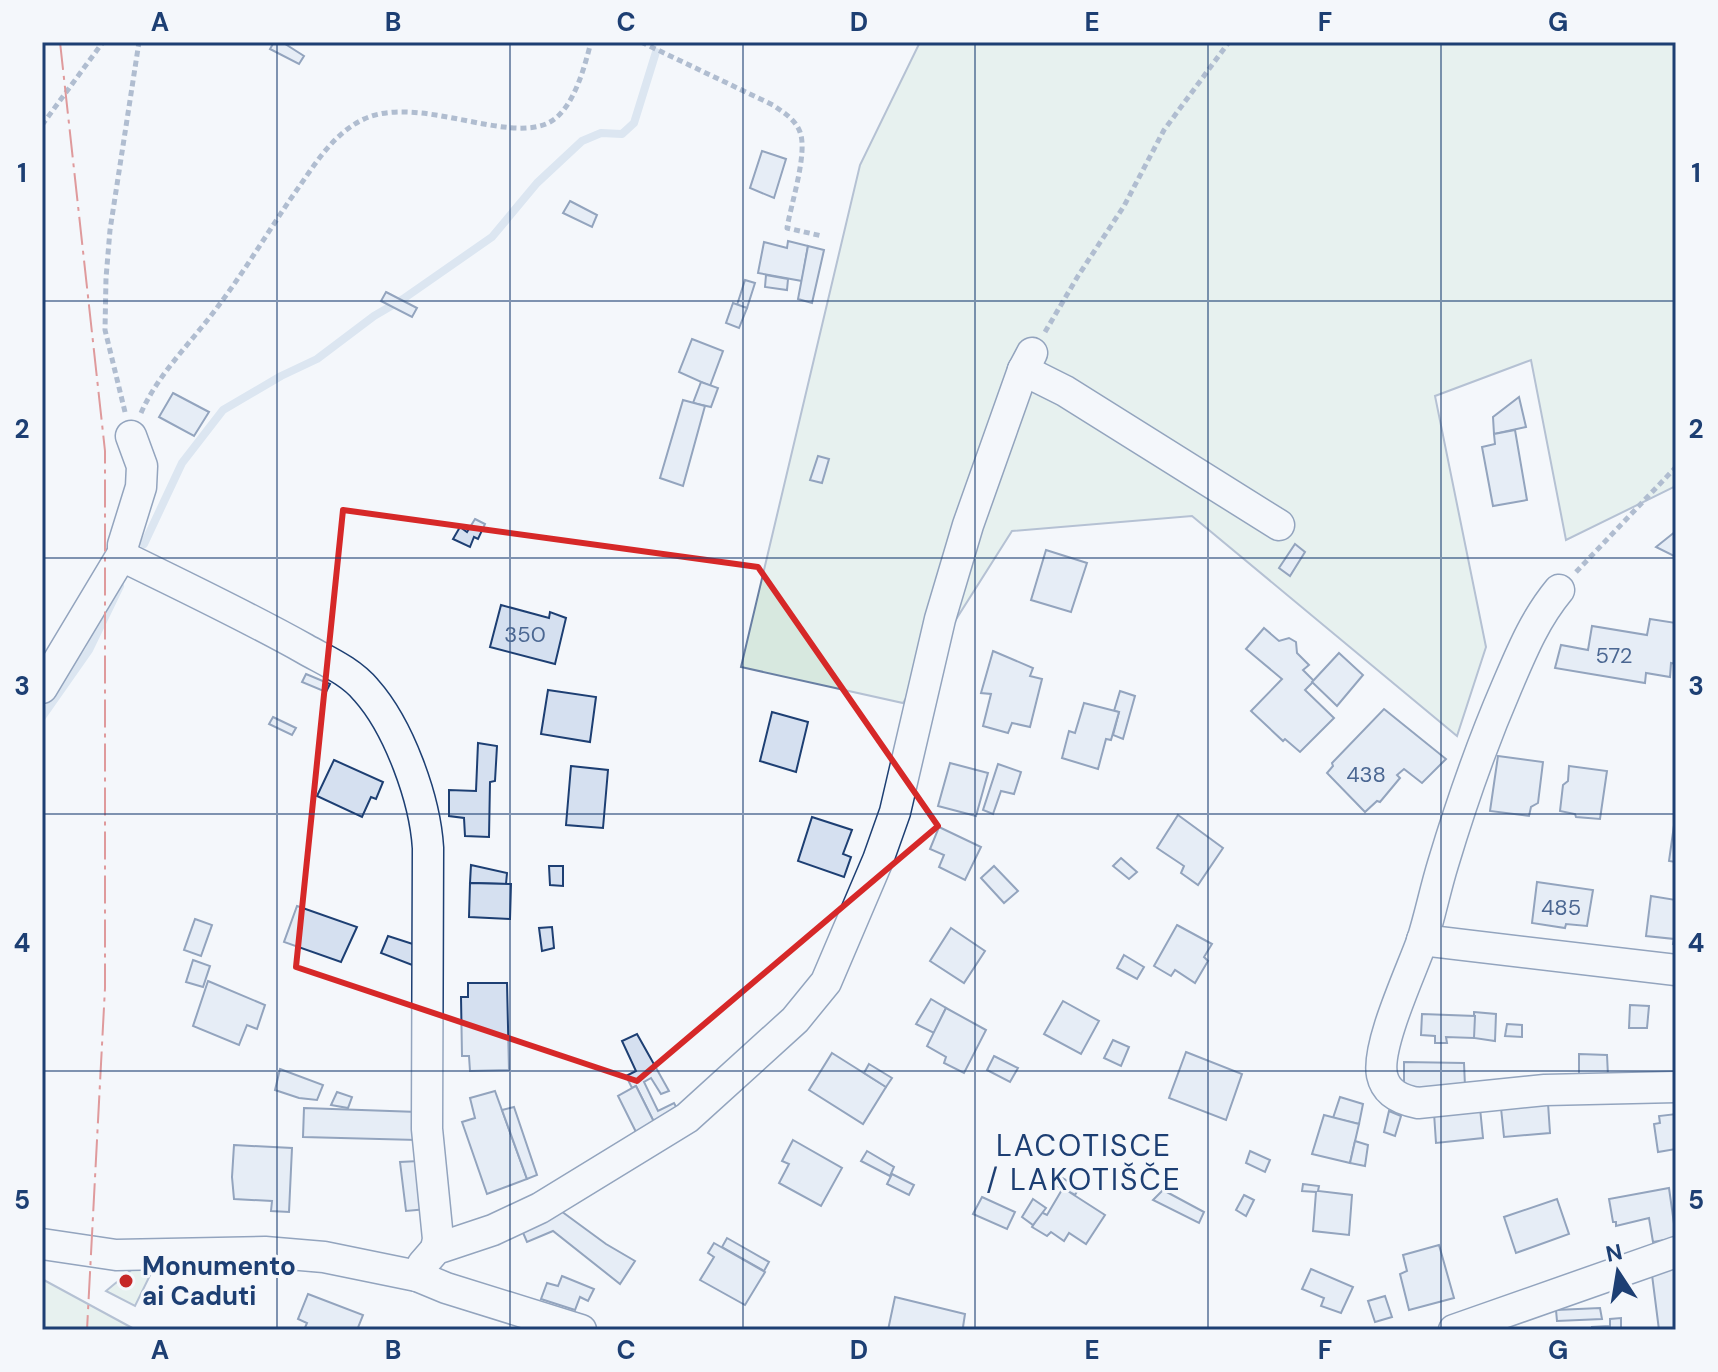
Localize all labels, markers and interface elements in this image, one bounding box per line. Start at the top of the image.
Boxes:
text: A [151,5,169,39]
text: B [385,5,401,39]
text: C [616,5,636,39]
text: D [850,5,868,39]
text: E [1084,5,1100,39]
text: F [1318,5,1332,39]
text: G [1548,5,1568,39]
text: 1 [17,156,27,190]
text: 1 [1691,156,1701,190]
text: 2 [14,412,30,446]
text: 2 [1688,412,1704,446]
house number: 350 [504,620,546,649]
house number: 572 [1596,641,1632,670]
text: 3 [14,669,30,703]
text: 3 [1688,669,1704,703]
house number: 438 [1346,760,1386,789]
house number: 485 [1541,893,1581,922]
text: 4 [14,926,30,960]
text: 4 [1688,926,1704,960]
district label: LACOTISCE / LAKOTIŠČE [986,1126,1182,1199]
text: 5 [14,1183,30,1217]
text: 5 [1688,1183,1704,1217]
north arrow [1578,1232,1658,1312]
text: N [1603,1237,1625,1269]
place label: Monumento ai Caduti [142,1249,296,1313]
marker: Monumento ai Caduti [117,1272,135,1290]
text: A [151,1333,169,1367]
text: B [385,1333,401,1367]
text: C [616,1333,636,1367]
text: D [850,1333,868,1367]
text: E [1084,1333,1100,1367]
text: F [1318,1333,1332,1367]
text: G [1548,1333,1568,1367]

